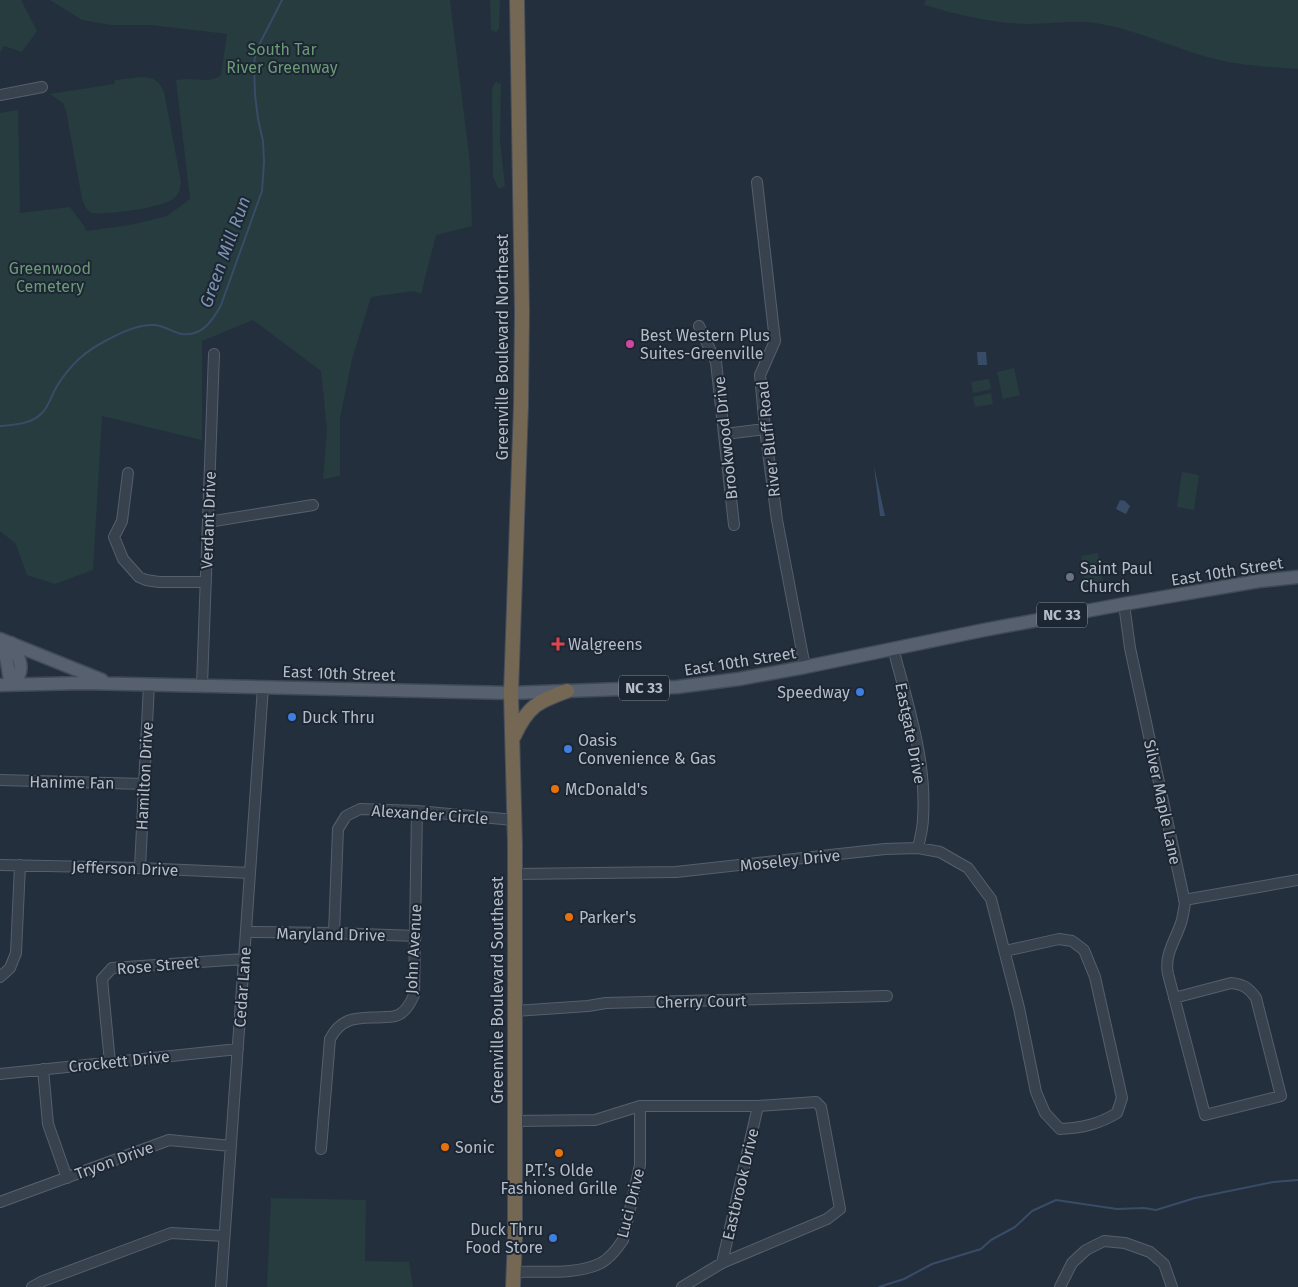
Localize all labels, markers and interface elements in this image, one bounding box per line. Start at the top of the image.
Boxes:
park label: South Tar River Greenway [226,40,338,77]
water label: Green Mill Run [195,193,255,311]
street label: Greenville Boulevard Northeast [493,233,512,460]
park label: Greenwood Cemetery [9,259,91,296]
place label: Best Western Plus Suites-Greenville [640,326,770,363]
marker: Best Western Plus Suites-Greenville [624,338,636,350]
street label: Brookwood Drive [710,375,741,501]
street label: River Bluff Road [753,380,784,498]
street label: Verdant Drive [197,471,220,569]
street label: East 10th Street [1170,553,1285,590]
place label: Saint Paul Church [1080,559,1153,596]
marker: Saint Paul Church [1064,571,1076,583]
road number: NC 33 [1037,602,1087,628]
place label: Walgreens [568,635,642,654]
marker: Walgreens [552,638,564,650]
street label: East 10th Street [683,643,798,680]
street label: East 10th Street [282,662,396,685]
road number: NC 33 [619,676,669,700]
street label: Eastgate Drive [891,681,930,785]
place label: Speedway [777,683,850,702]
marker: Speedway [854,686,866,698]
place label: Duck Thru [302,708,375,727]
marker: Duck Thru [286,711,298,723]
street label: Hamilton Drive [132,721,157,831]
place label: Oasis Convenience & Gas [578,731,716,768]
street label: Silver Maple Lane [1140,738,1185,866]
marker: Oasis Convenience & Gas [562,743,574,755]
street label: Hanime Fan [29,772,115,793]
place label: McDonald's [565,780,648,799]
marker: McDonald's [549,783,561,795]
street label: Alexander Circle [371,801,489,828]
street label: Moseley Drive [739,846,841,875]
street label: Jefferson Drive [71,857,179,880]
street label: Greenville Boulevard Southeast [488,876,507,1104]
street label: John Avenue [402,903,425,995]
place label: Parker's [579,908,636,927]
marker: Parker's [563,911,575,923]
street label: Maryland Drive [276,924,386,945]
street label: Cedar Lane [230,946,255,1028]
street label: Rose Street [116,952,200,979]
street label: Cherry Court [656,991,747,1012]
street label: Crockett Drive [68,1047,171,1076]
street label: Eastbrook Drive [718,1126,763,1242]
street label: Tryon Drive [72,1137,156,1183]
place label: Sonic [455,1138,495,1157]
marker: Sonic [439,1141,451,1153]
marker: P.T.’s Olde Fashioned Grille [553,1147,565,1159]
place label: P.T.’s Olde Fashioned Grille [501,1161,617,1198]
street label: Luci Drive [613,1166,648,1240]
place label: Duck Thru Food Store [465,1220,543,1257]
marker: Duck Thru Food Store [547,1232,559,1244]

